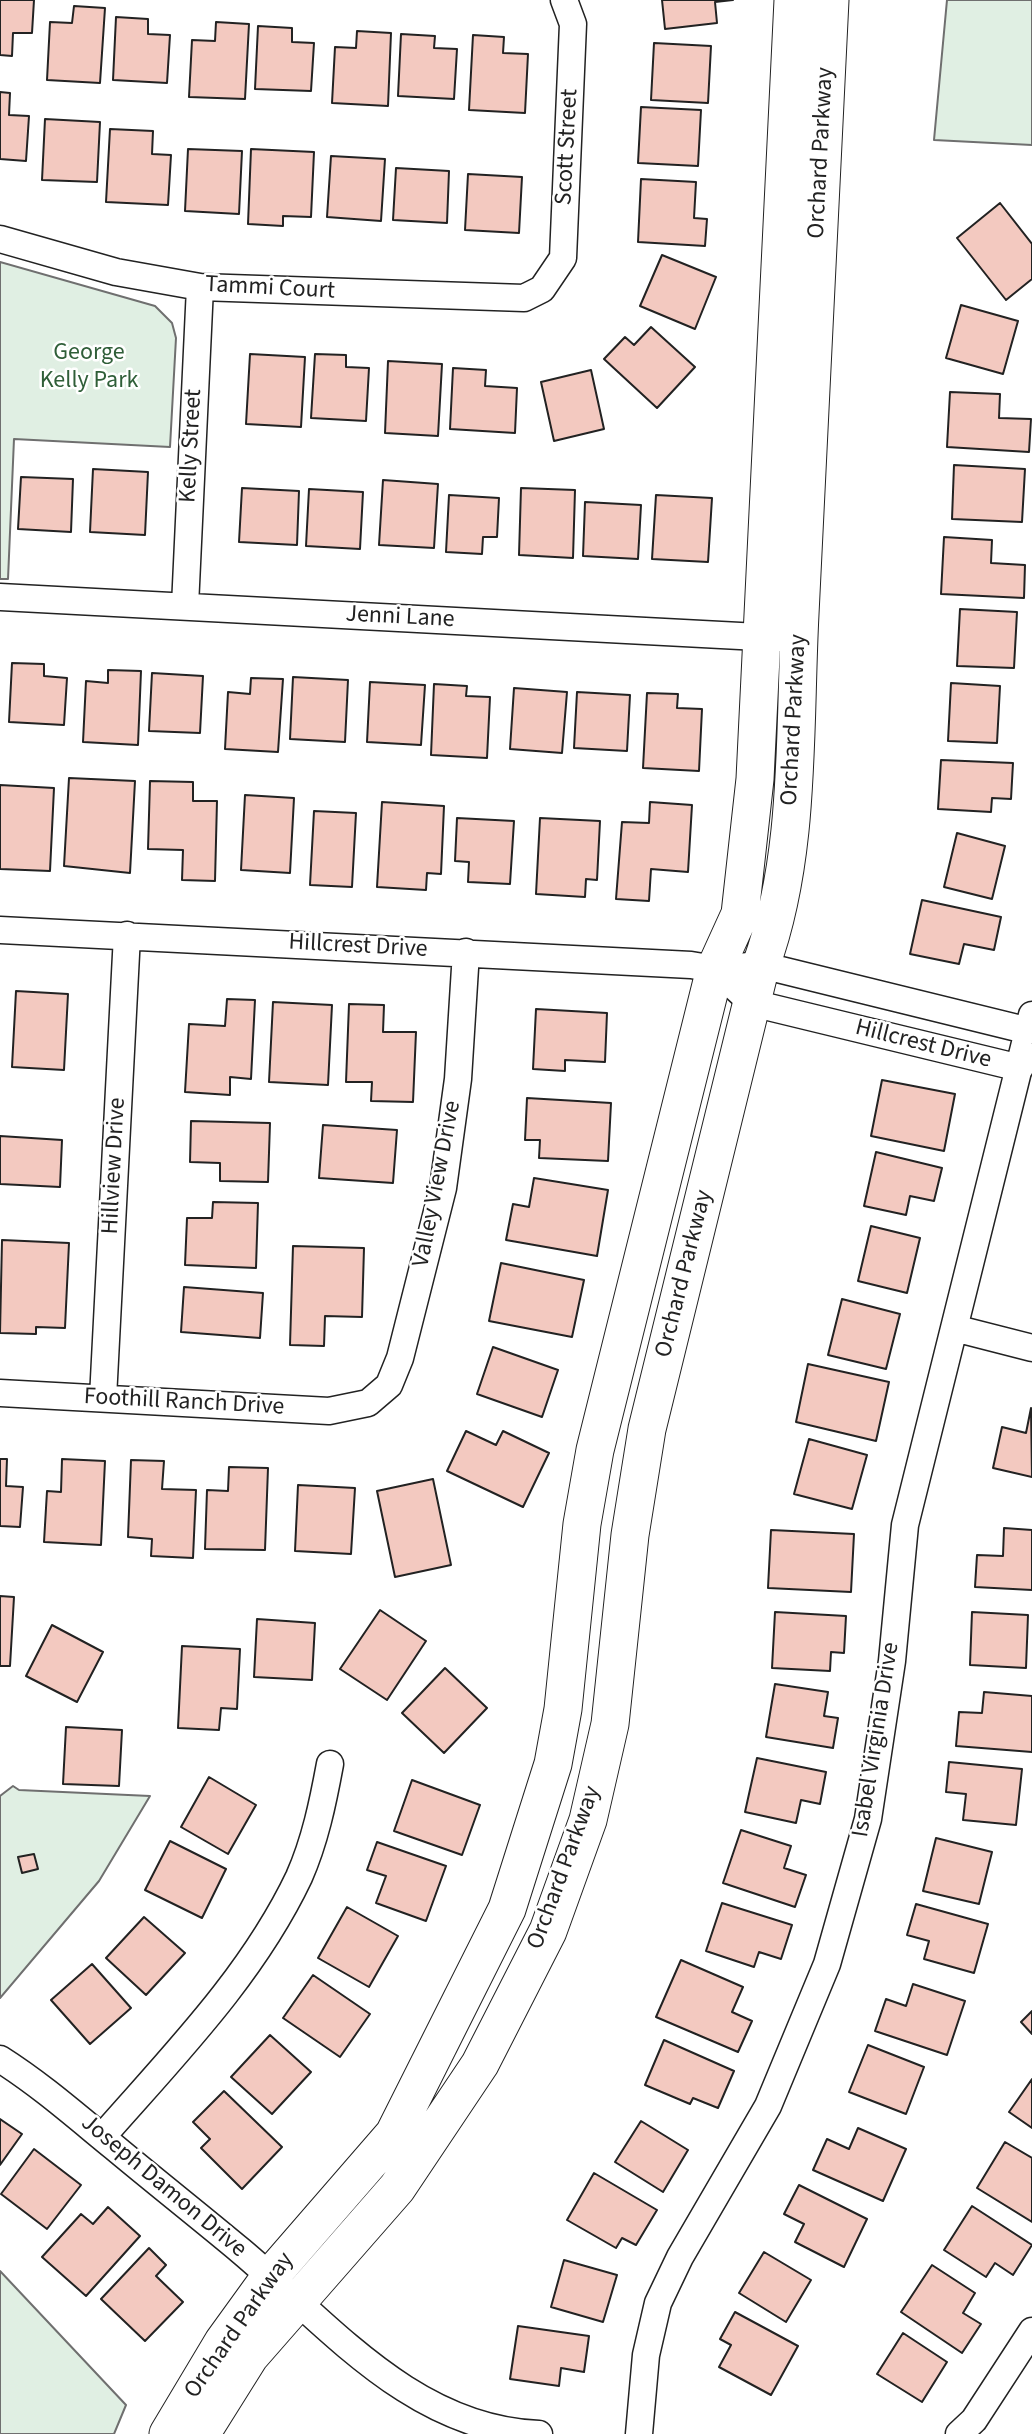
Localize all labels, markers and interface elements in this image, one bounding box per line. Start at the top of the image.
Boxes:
street label: Orchard Parkway [803,67,841,239]
street label: Scott Street [551,88,585,206]
street label: Tammi Court [204,271,336,307]
park label: George Kelly Park [40,340,138,396]
street label: Kelly Street [175,388,209,504]
street label: Jenni Lane [345,601,455,635]
street label: Orchard Parkway [776,634,814,806]
street label: Hillcrest Drive [288,929,428,965]
street label: Hillcrest Drive [852,1014,994,1076]
street label: Hillview Drive [97,1097,133,1235]
street label: Valley View Drive [408,1099,468,1269]
street label: Orchard Parkway [650,1187,720,1361]
street label: Foothill Ranch Drive [83,1383,285,1423]
street label: Isabel Virginia Drive [847,1641,907,1839]
street label: Orchard Parkway [522,1782,608,1954]
street label: Joseph Damon Drive [74,2109,252,2265]
street label: Orchard Parkway [179,2247,301,2405]

